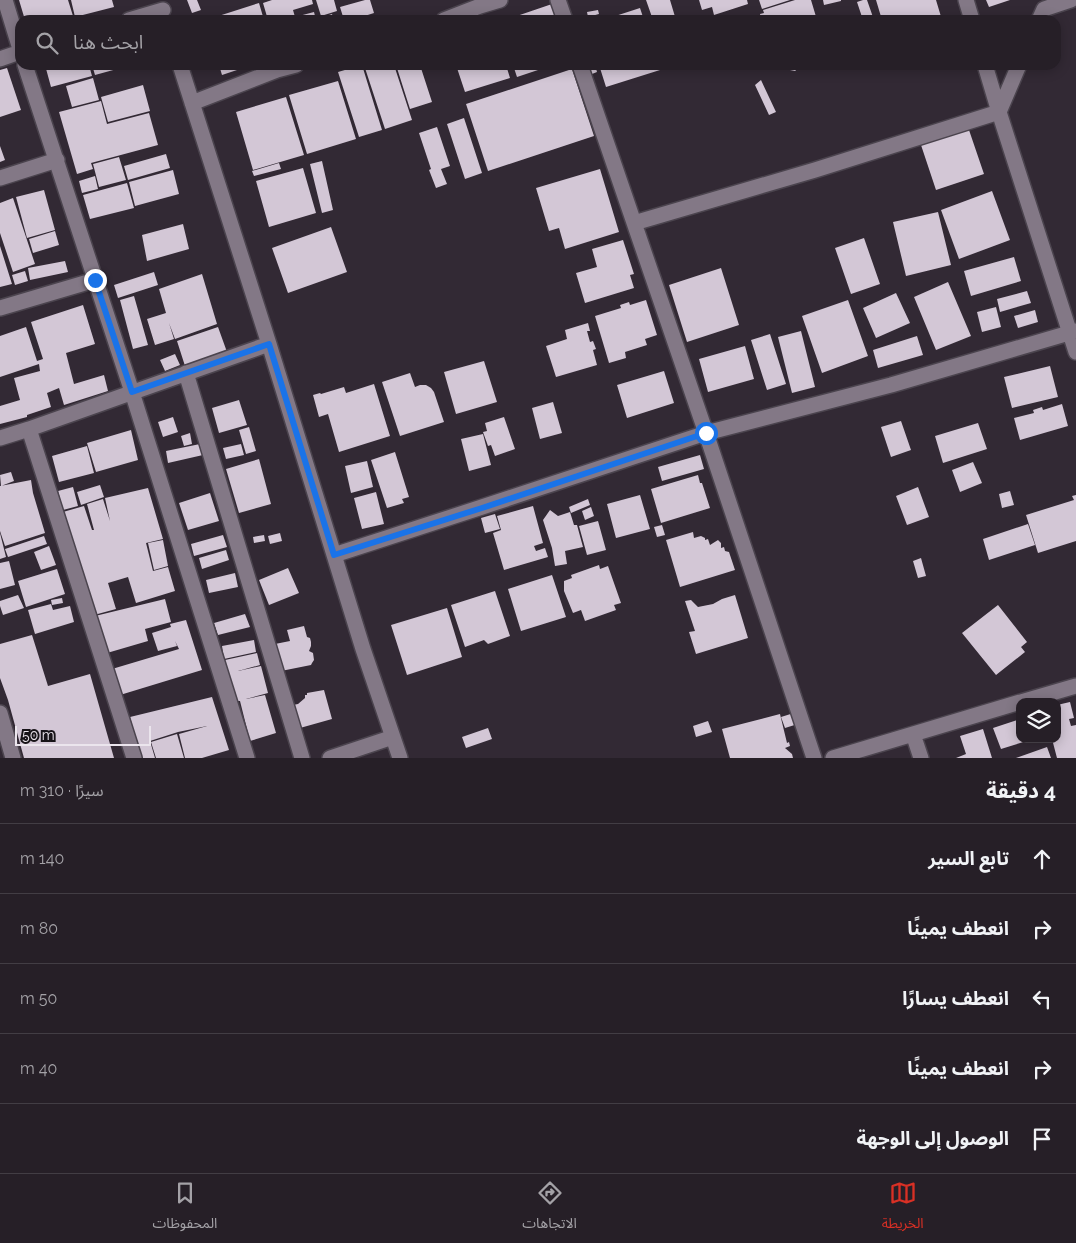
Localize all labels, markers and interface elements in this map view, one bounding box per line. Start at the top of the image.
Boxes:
search box [15,15,1061,70]
icon: search [33,29,61,57]
text: ابحث هنا [73,31,143,53]
route end [84,269,107,292]
route start [695,422,718,445]
map controls [1016,698,1061,743]
button: layers [1016,698,1061,743]
scale bar [15,723,151,746]
text: 50 m [22,727,55,743]
text: 4 دقيقة [986,778,1056,803]
text: سيرًا · 310 m [20,781,103,800]
icon: ahead [1028,845,1056,873]
text: تابع السير [928,847,1009,869]
text: 140 m [20,849,64,868]
icon: right [1028,915,1056,943]
text: انعطف يمينًا [907,917,1009,939]
text: 80 m [20,919,58,938]
icon: left [1028,985,1056,1013]
text: انعطف يسارًا [902,987,1009,1009]
text: 50 m [20,989,57,1008]
icon: right [1028,1055,1056,1083]
text: انعطف يمينًا [907,1057,1009,1079]
text: 40 m [20,1059,57,1078]
icon: arrive [1028,1125,1056,1153]
text: الوصول إلى الوجهة [856,1127,1009,1149]
tab: المحفوظات [152,1179,217,1238]
tab: الاتجاهات [522,1179,577,1238]
tab: الخريطة [882,1179,924,1238]

